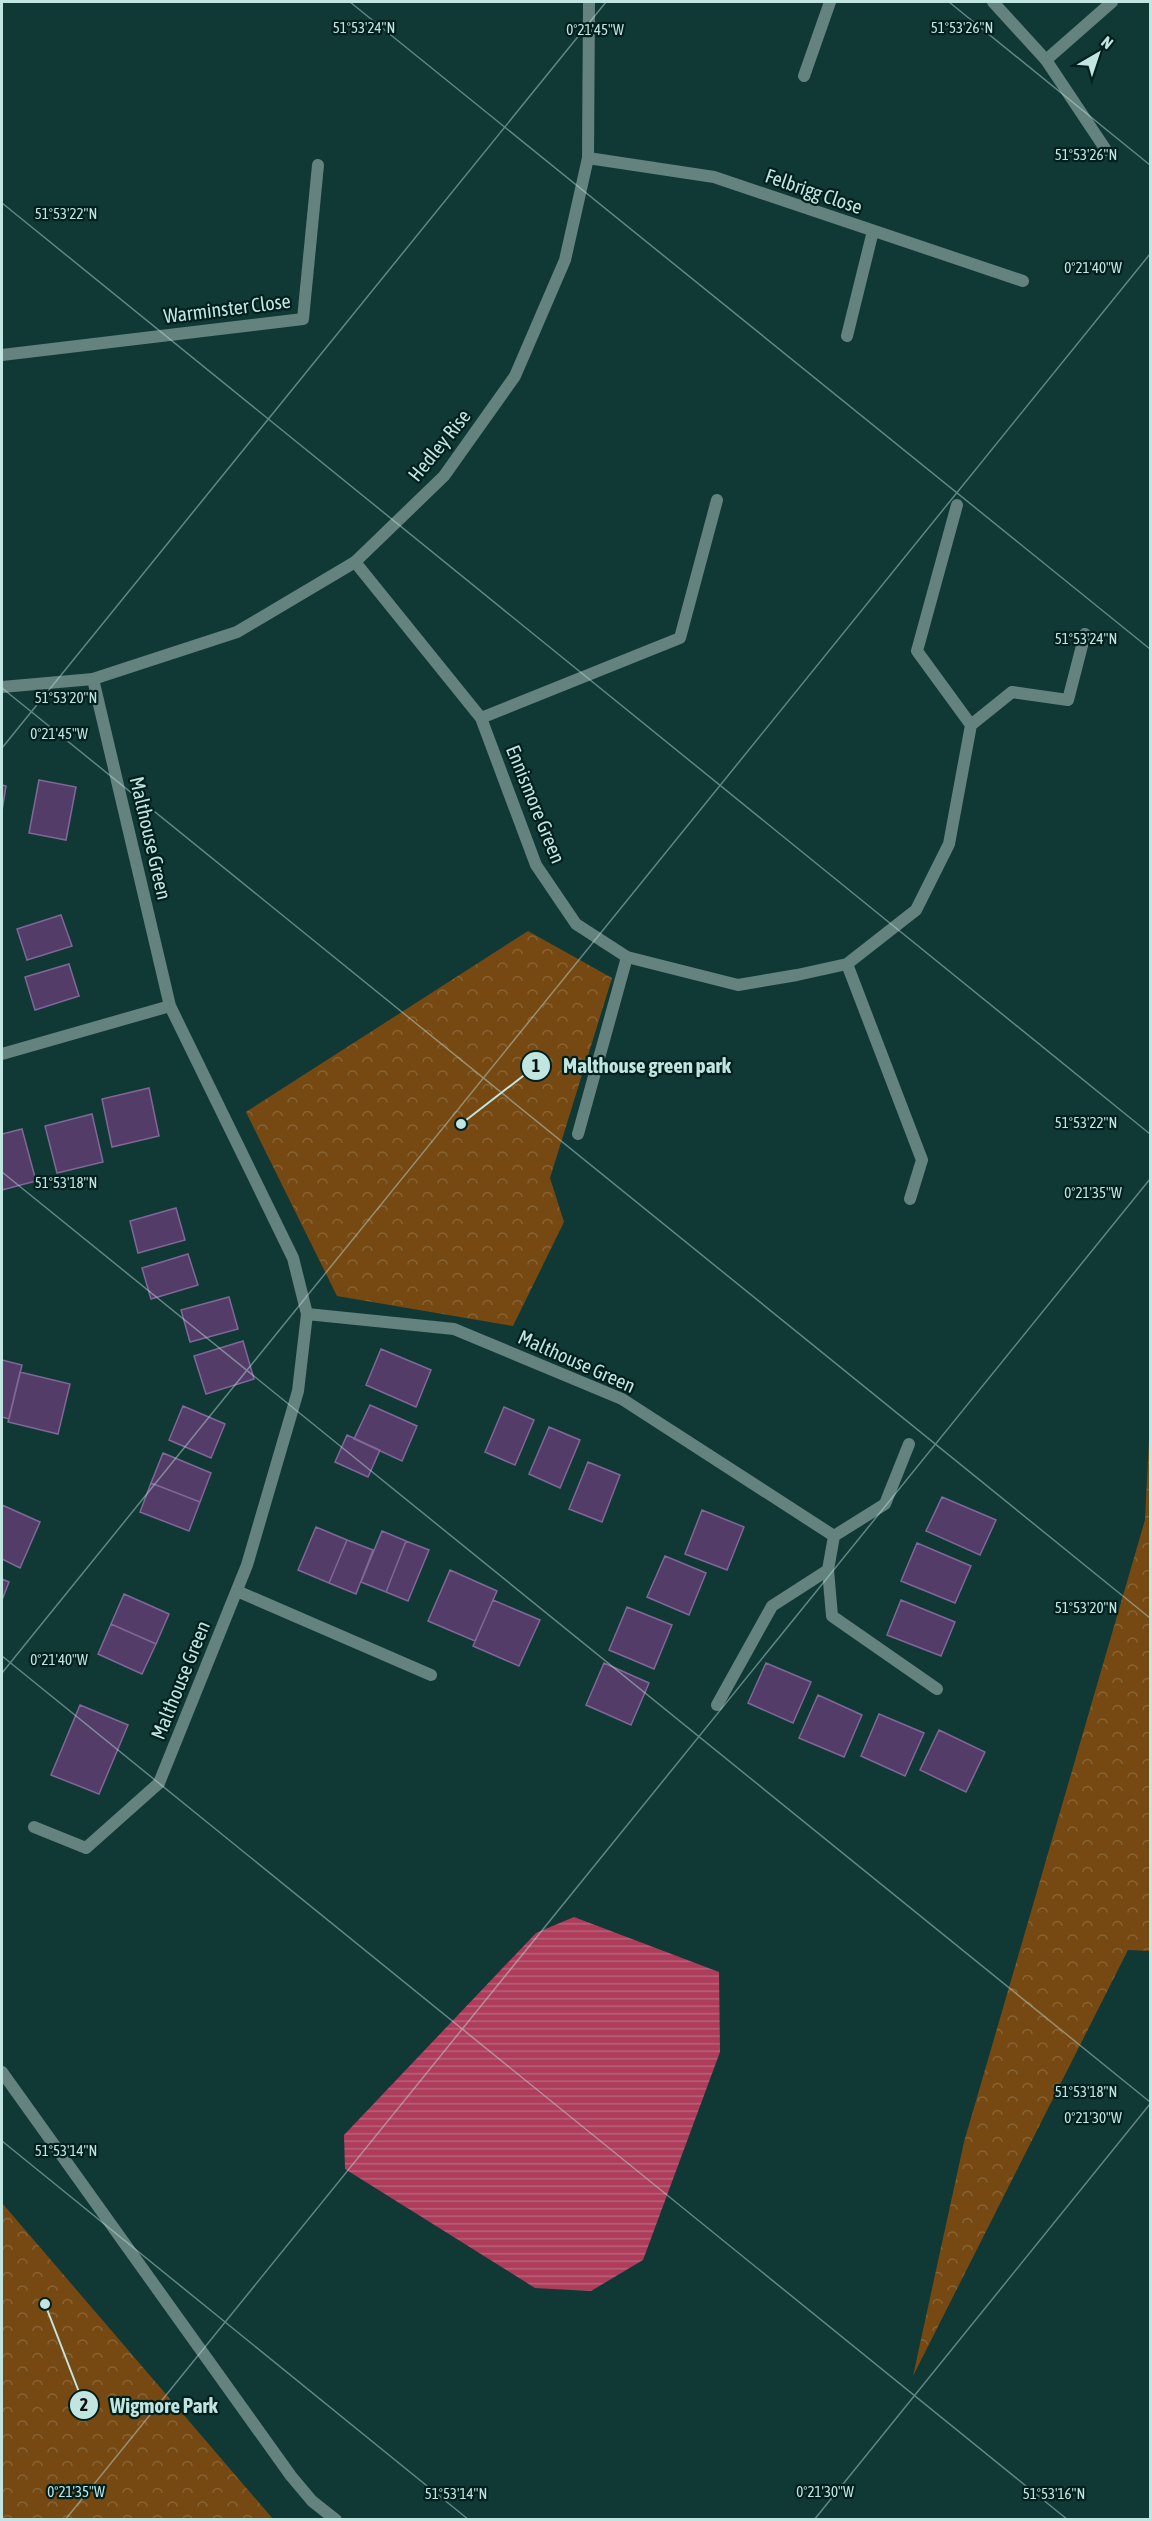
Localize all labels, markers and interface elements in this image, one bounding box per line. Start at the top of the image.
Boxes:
text: 51°53'24"N [333,19,395,36]
text: 51°53'26"N [931,19,993,36]
text: 0°21'45"W [566,21,624,38]
north arrow [1068,24,1128,84]
text: N [1098,32,1117,52]
text: 51°53'26"N [1055,146,1117,163]
street label: Felbrigg Close [762,164,866,218]
text: 51°53'22"N [35,205,97,222]
text: 0°21'40"W [1064,259,1122,276]
street label: Warminster Close [162,289,292,327]
street label: Hedley Rise [403,404,475,486]
text: 51°53'24"N [1055,630,1117,647]
text: 51°53'20"N [35,689,97,706]
text: 0°21'45"W [30,725,88,742]
street label: Ennismore Green [502,742,570,866]
street label: Malthouse Green [126,774,176,902]
callout: Malthouse green park [521,1046,743,1085]
text: Malthouse green park [563,1053,732,1077]
text: 1 [532,1055,540,1076]
text: 51°53'22"N [1055,1114,1117,1131]
text: 51°53'18"N [35,1174,97,1191]
text: 0°21'35"W [1064,1184,1122,1201]
street label: Malthouse Green [515,1325,639,1397]
text: 51°53'20"N [1055,1599,1117,1616]
street label: Malthouse Green [146,1617,214,1743]
text: 0°21'40"W [30,1651,88,1668]
text: 51°53'18"N [1055,2083,1117,2100]
text: 0°21'30"W [1064,2109,1122,2126]
text: 51°53'14"N [35,2142,97,2159]
callout: Wigmore Park [69,2386,230,2425]
text: Wigmore Park [109,2393,219,2417]
text: 2 [80,2394,88,2415]
text: 0°21'35"W [47,2483,105,2500]
text: 0°21'30"W [796,2483,854,2500]
text: 51°53'14"N [425,2485,487,2502]
text: 51°53'16"N [1023,2485,1085,2502]

